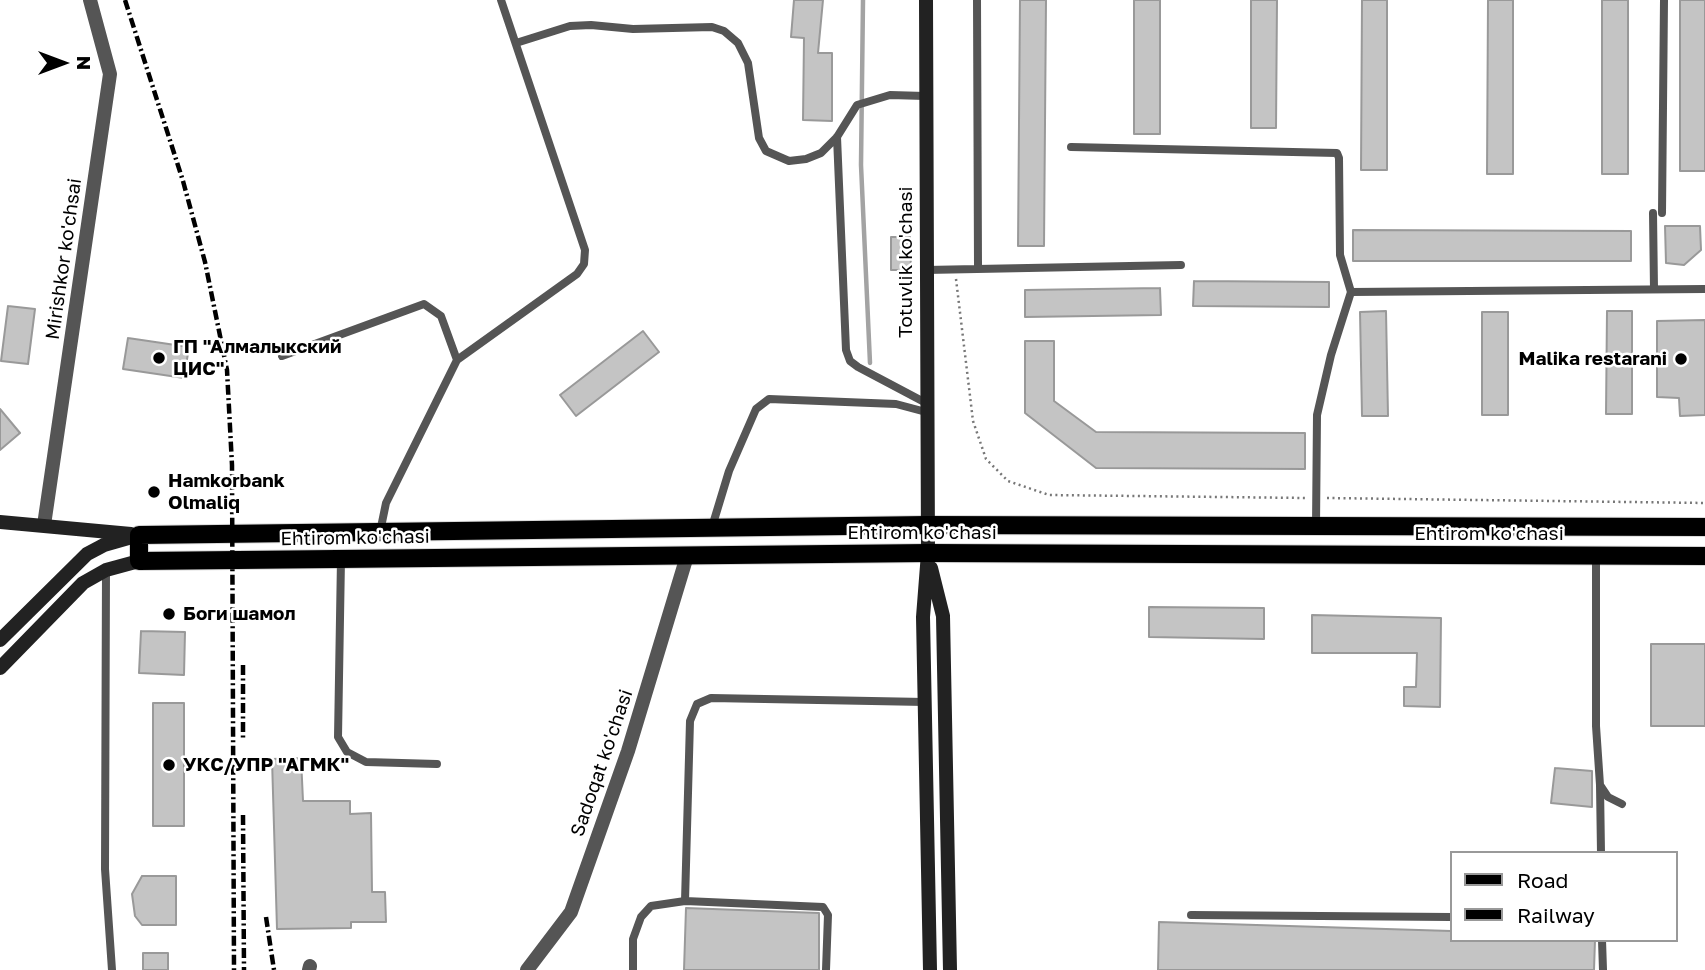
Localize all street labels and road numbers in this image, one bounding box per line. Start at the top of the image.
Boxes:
street label: Mirishkor ko'chsai [41,177,87,341]
street label: Totuvlik ko'chasi [895,186,917,338]
street label: Ehtirom ko'chasi [847,522,997,544]
street label: Ehtirom ko'chasi [1414,523,1564,545]
street label: Ehtirom ko'chasi [280,525,430,551]
street label: Sadoqat ko'chasi [566,686,638,840]

